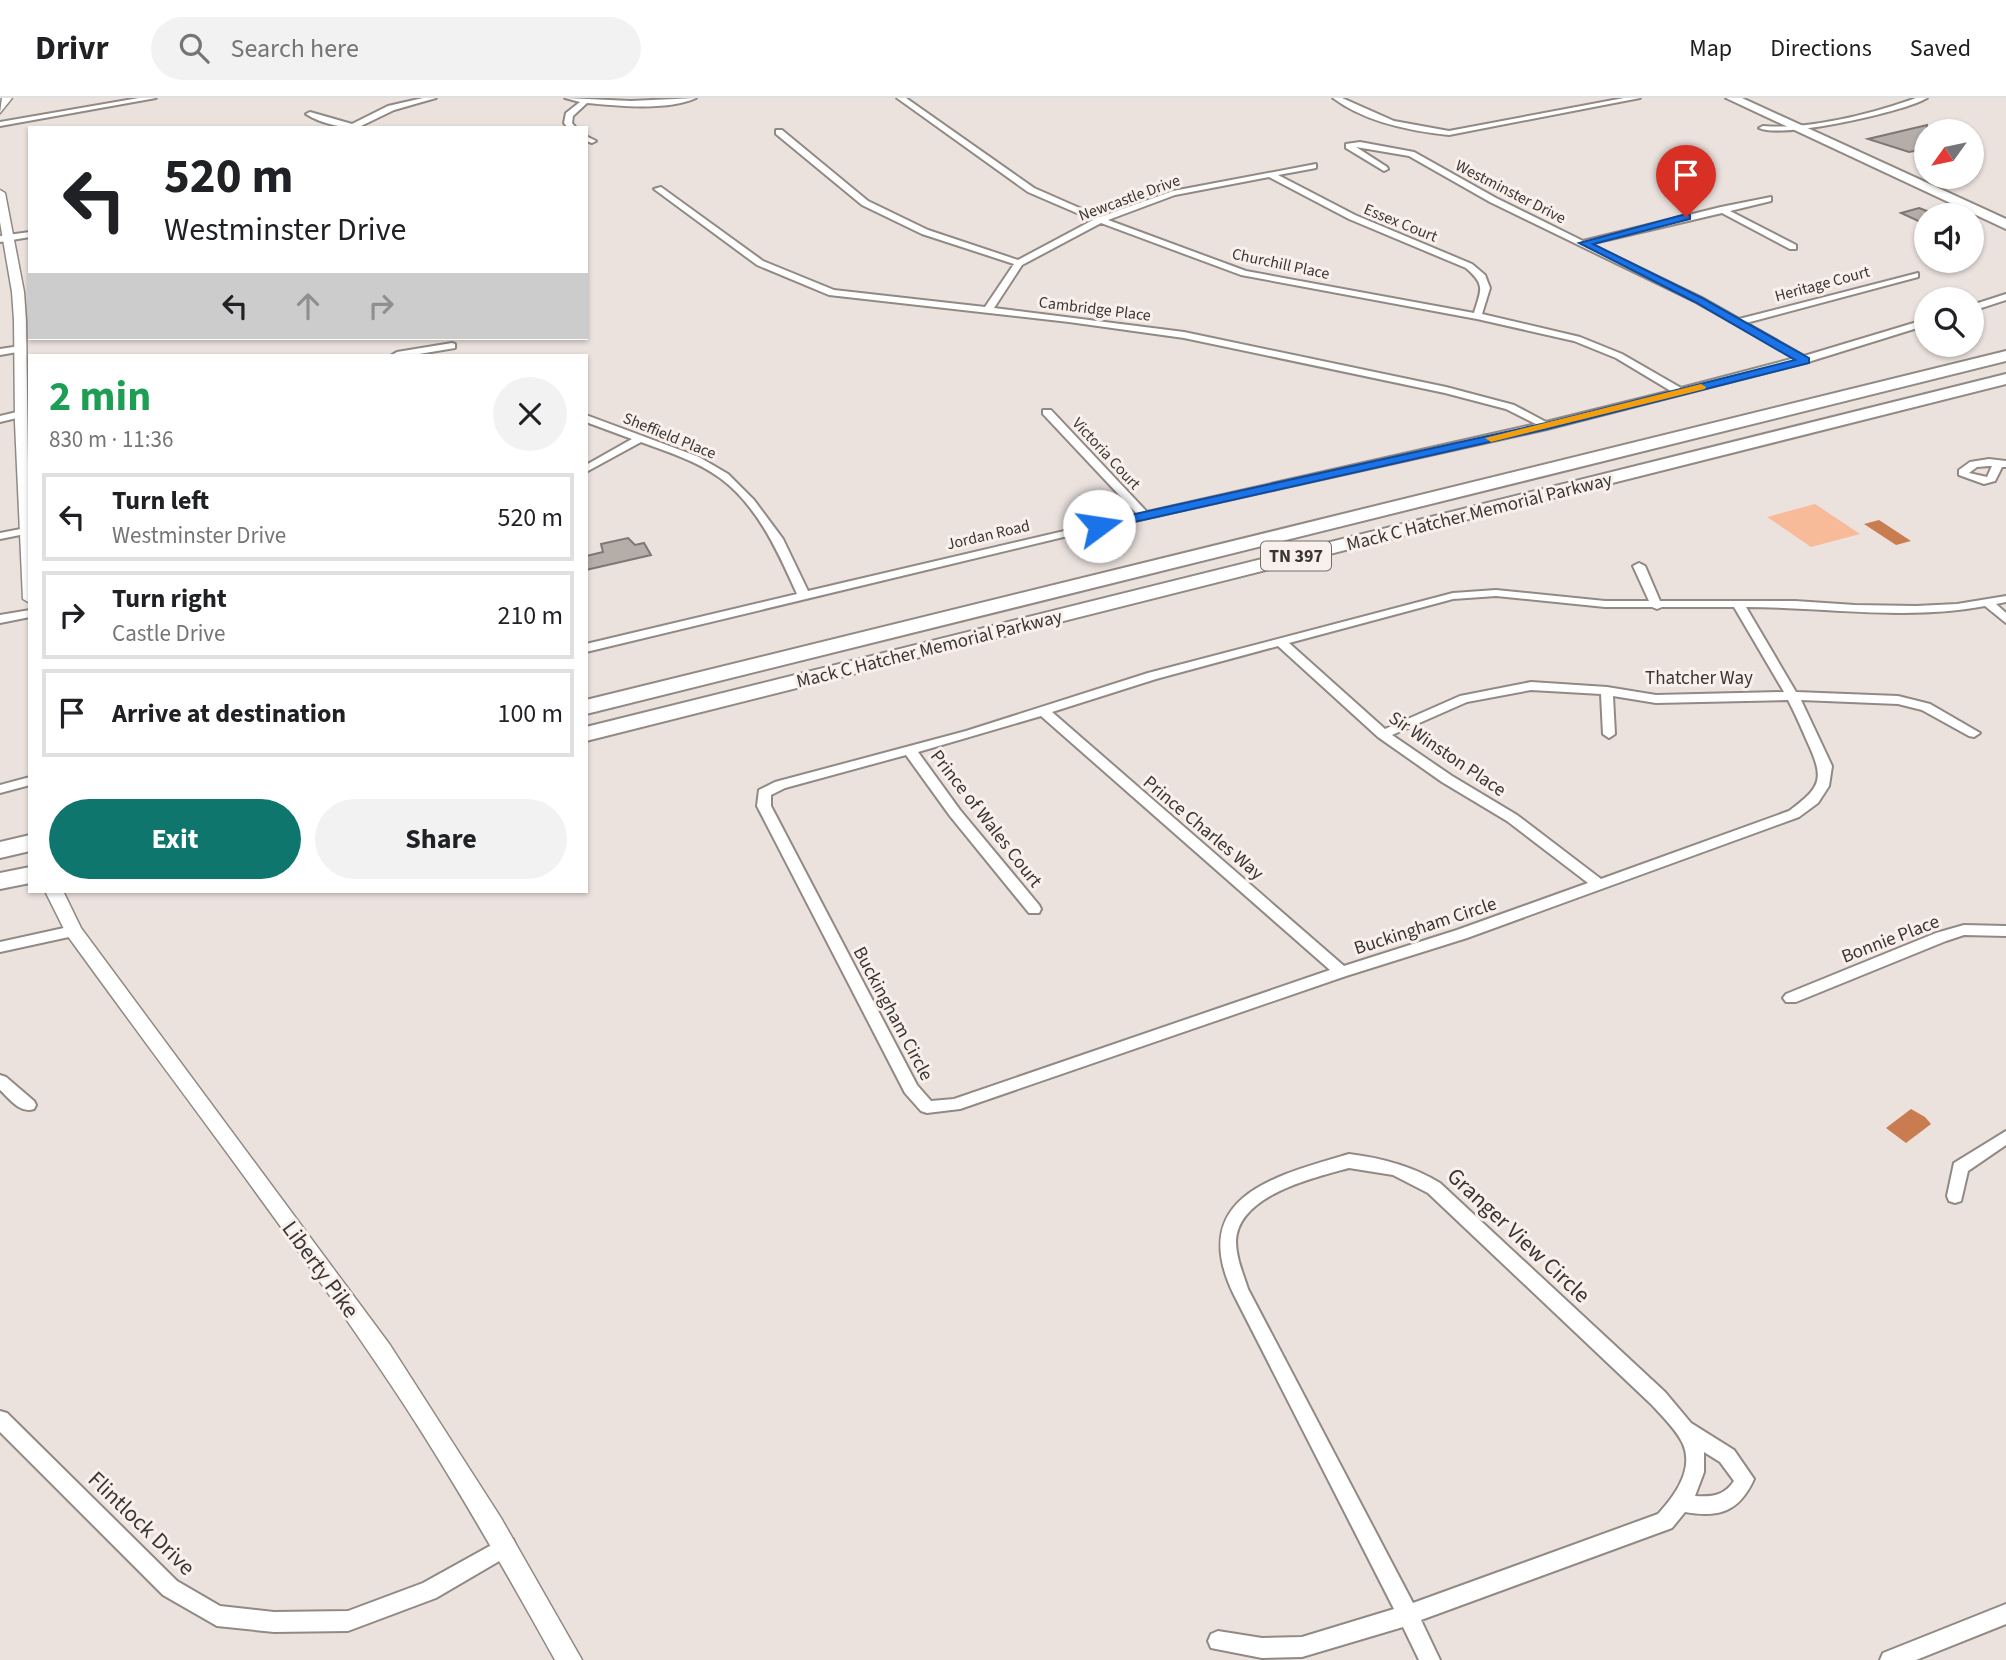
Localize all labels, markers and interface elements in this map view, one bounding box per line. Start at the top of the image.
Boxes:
search box [151,17,641,80]
text: Drivr [35,25,109,72]
icon: search [175,29,213,67]
text: Search here [231,30,359,67]
text: Map [1689,31,1732,66]
text: Directions [1770,31,1872,66]
text: Saved [1910,31,1971,66]
north arrow [1914,119,1984,189]
map controls [1914,119,1984,357]
text: 520 m [164,142,293,212]
pin [1656,145,1716,217]
icon: left [49,154,140,245]
street label: Westminster Drive [1452,155,1570,229]
icon: arrive [1667,156,1705,194]
street label: Newcastle Drive [1075,169,1183,227]
street label: Essex Court [1361,198,1441,248]
button: sound [1914,203,1984,273]
text: Westminster Drive [164,207,406,253]
street label: Churchill Place [1230,243,1332,285]
street label: Heritage Court [1772,261,1873,307]
icon: left [216,287,254,325]
icon: ahead [289,287,327,325]
icon: right [362,287,400,325]
button: search [1914,287,1984,357]
street label: Cambridge Place [1038,291,1152,327]
text: 2 min [49,367,151,427]
button: close [493,377,567,451]
street label: Sheffield Place [620,407,719,465]
street label: Victoria Court [1067,413,1146,495]
text: 830 m · 11:36 [49,423,173,456]
street label: Mack C Hatcher Memorial Parkway [1344,466,1615,559]
text: Turn left [112,482,209,519]
position arrow [1062,489,1136,563]
icon: left [53,498,91,536]
text: 520 m [497,499,563,536]
street label: Jordan Road [944,515,1032,555]
text: Westminster Drive [112,519,286,552]
road number: TN 397 [1261,542,1331,570]
text: Turn right [112,580,227,617]
icon: right [53,596,91,634]
text: 210 m [497,597,563,634]
street label: Mack C Hatcher Memorial Parkway [794,603,1065,696]
text: Castle Drive [112,617,225,650]
street label: Thatcher Way [1645,665,1753,692]
icon: arrive [53,694,91,732]
text: Arrive at destination [112,695,346,732]
text: 100 m [497,695,563,732]
street label: Sir Winston Place [1383,705,1511,804]
street label: Prince of Wales Court [923,744,1049,894]
street label: Prince Charles Way [1137,769,1269,887]
button: Exit [49,799,301,879]
button: Share [315,799,567,879]
street label: Buckingham Circle [1351,891,1500,962]
street label: Bonnie Place [1838,908,1943,970]
street label: Buckingham Circle [846,942,939,1086]
street label: Granger View Circle [1440,1160,1598,1311]
street label: Liberty Pike [274,1214,367,1325]
street label: Flintlock Drive [81,1464,203,1583]

